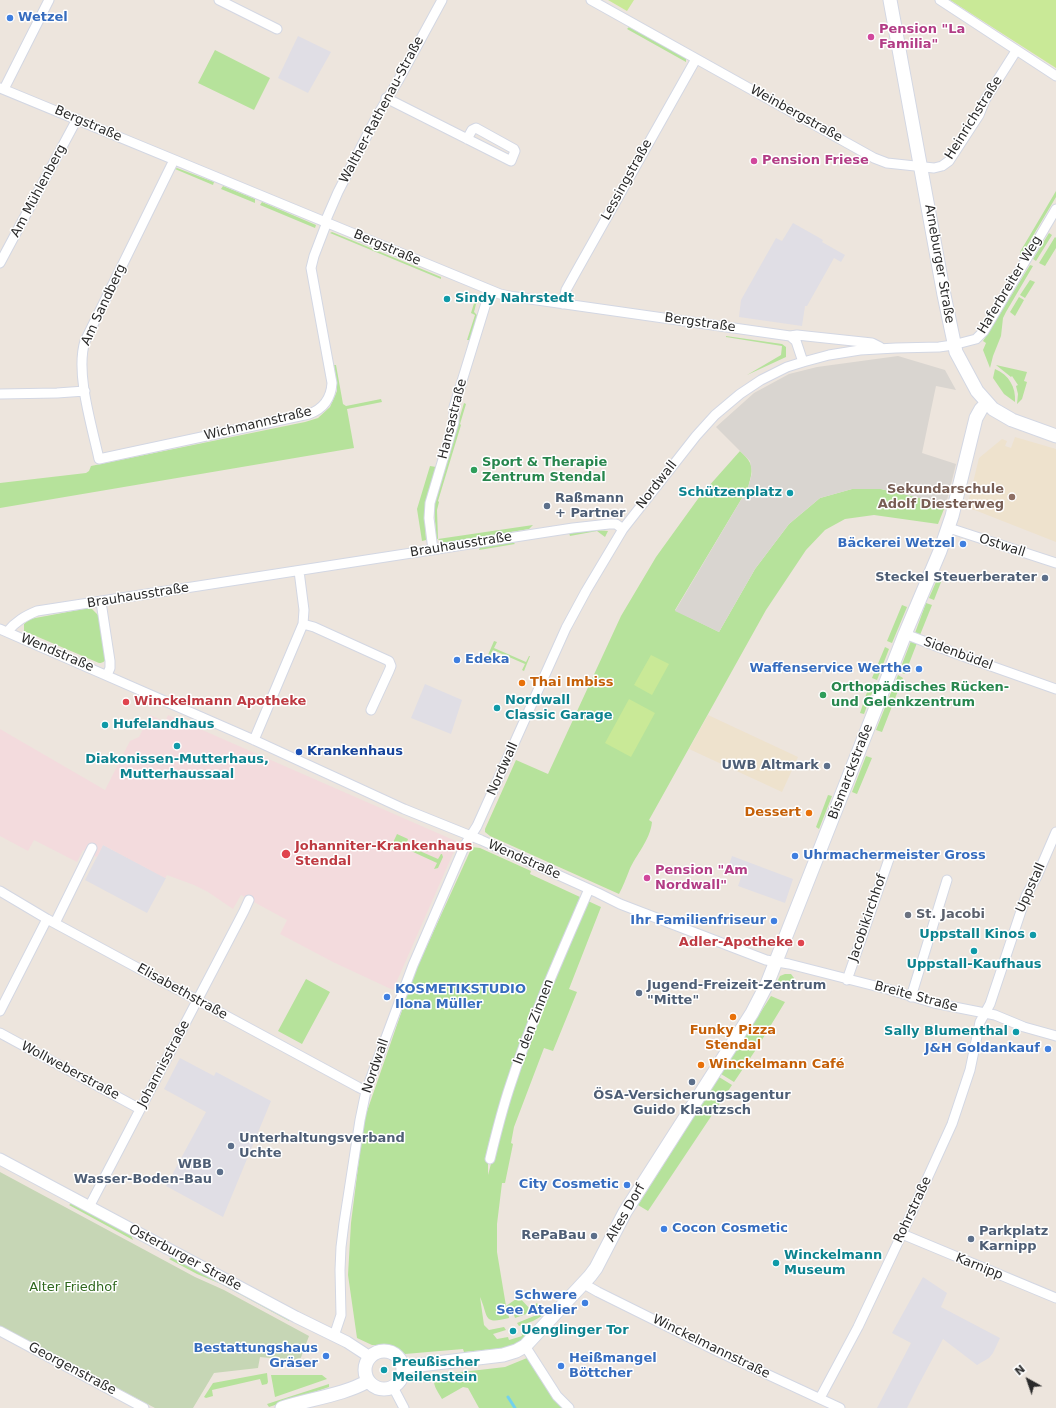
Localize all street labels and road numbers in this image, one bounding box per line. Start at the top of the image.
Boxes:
street label: Walther-Rathenau-Straße [337,34,427,186]
street label: Heinrichstraße [942,73,1006,163]
street label: Weinbergstraße [747,82,845,146]
street label: Bergstraße [52,103,124,145]
street label: Lessingstraße [598,137,656,223]
street label: Am Mühlenberg [8,142,70,240]
street label: Arneburger Straße [921,203,957,325]
street label: Bergstraße [351,227,423,269]
street label: Haferbreiter Weg [975,233,1045,337]
street label: Am Sandberg [78,262,130,348]
street label: Bergstraße [663,310,737,336]
street label: Hansastraße [436,377,470,461]
street label: Wichmannstraße [203,404,313,444]
street label: Nordwall [633,458,681,512]
street label: Brauhausstraße [409,529,513,561]
street label: Ostwall [977,531,1027,561]
street label: Brauhausstraße [86,580,190,612]
street label: Wendstraße [18,631,96,675]
street label: Sidenbüdel [921,634,995,674]
street label: Bismarckstraße [826,722,876,822]
street label: Nordwall [484,740,522,798]
street label: Wendstraße [485,837,563,883]
street label: Uppstall [1013,861,1049,915]
street label: Jacobikirchhof [846,872,890,964]
street label: Elisabethstraße [134,961,230,1023]
street label: In den Zinnen [511,977,557,1067]
street label: Breite Straße [873,978,959,1016]
street label: Johannisstraße [135,1018,193,1110]
street label: Nordwall [359,1037,393,1095]
street label: Wollweberstraße [18,1039,122,1103]
street label: Rohrstraße [891,1174,935,1246]
street label: Altes Dorf [603,1181,649,1245]
street label: Osterburger Straße [126,1222,244,1294]
street label: Karnipp [953,1250,1005,1284]
street label: Winckelmannstraße [650,1312,772,1382]
street label: Georgenstraße [26,1339,118,1399]

